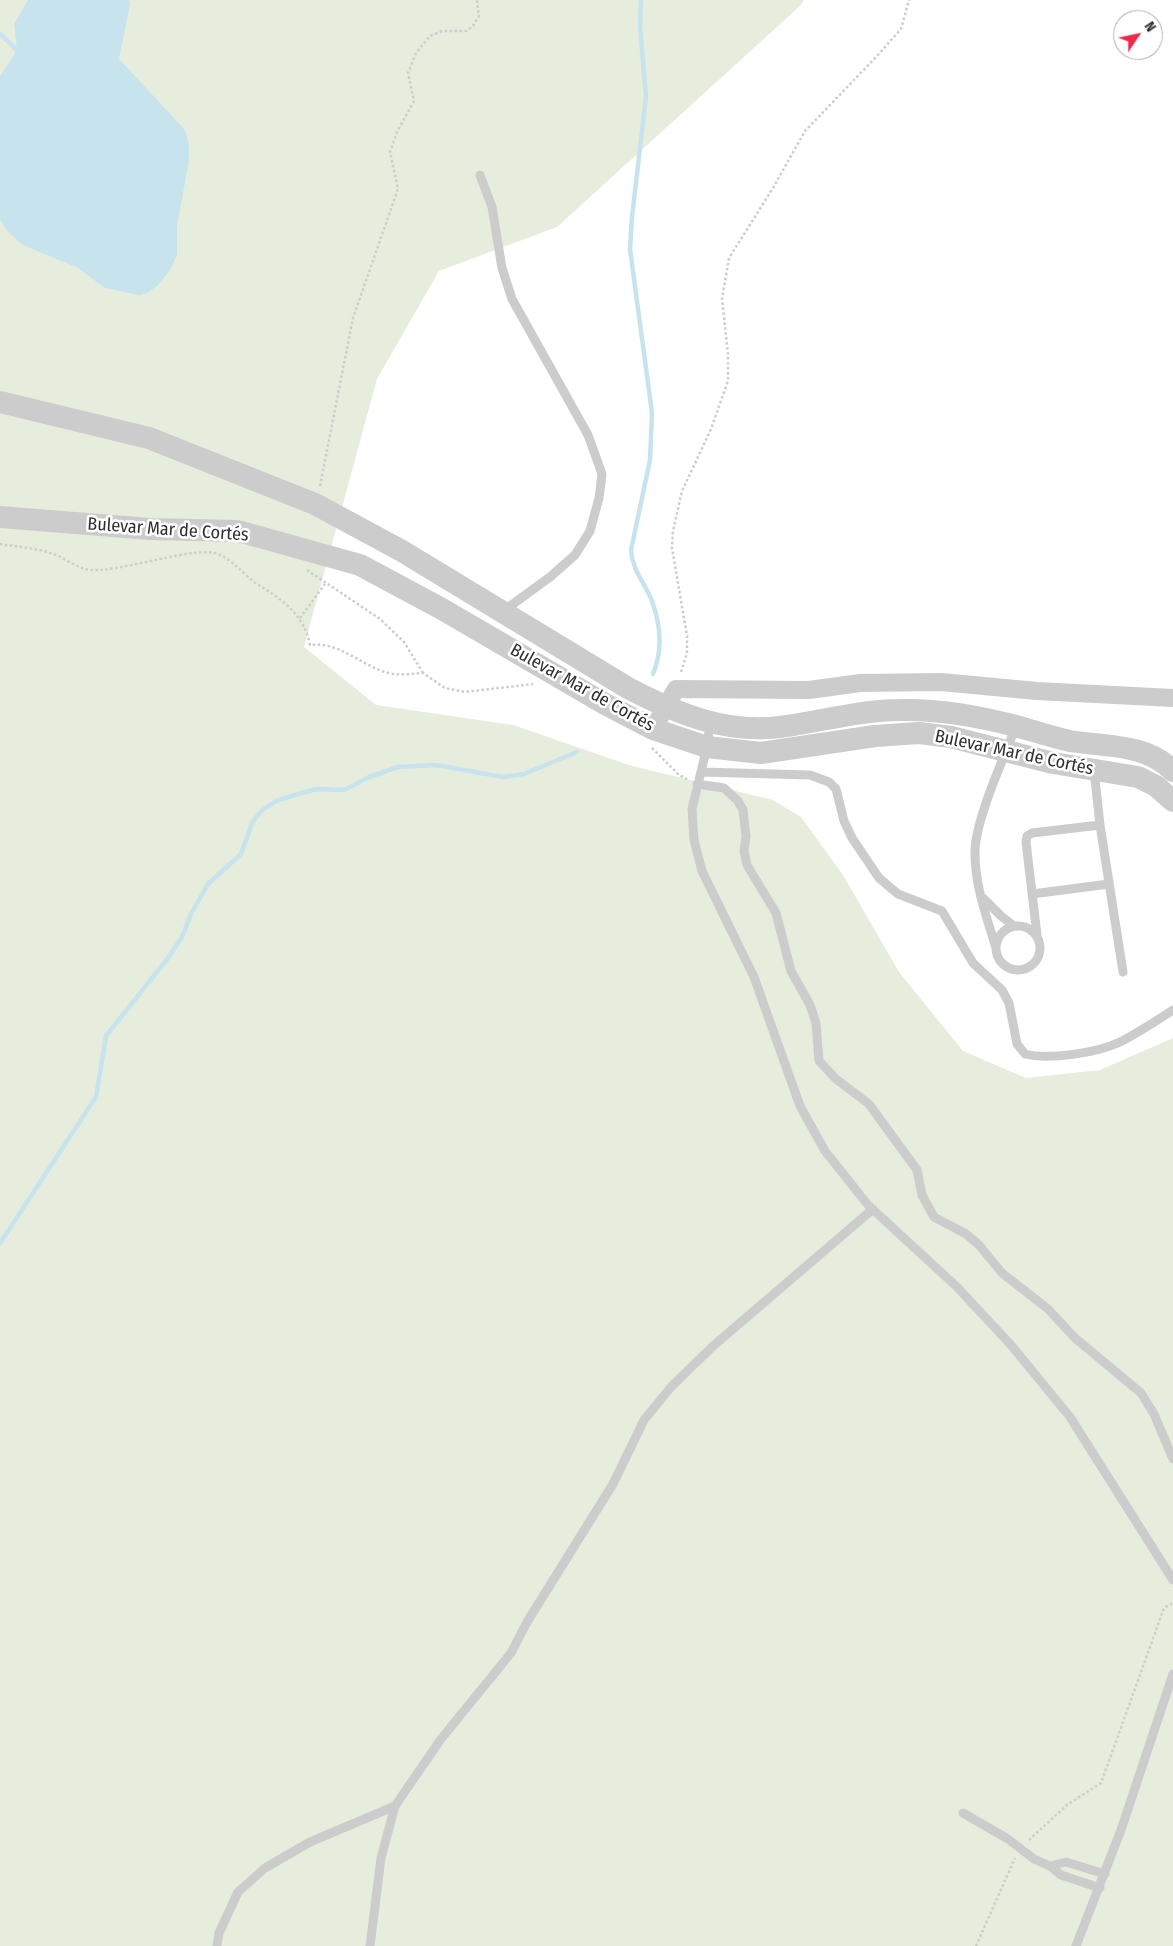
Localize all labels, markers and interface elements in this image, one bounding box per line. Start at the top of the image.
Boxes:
north arrow [1113,10,1163,60]
text: N [1141,19,1159,35]
street label: Bulevar Mar de Cortés [87,514,249,546]
street label: Bulevar Mar de Cortés [506,639,658,737]
street label: Bulevar Mar de Cortés [933,726,1095,780]

